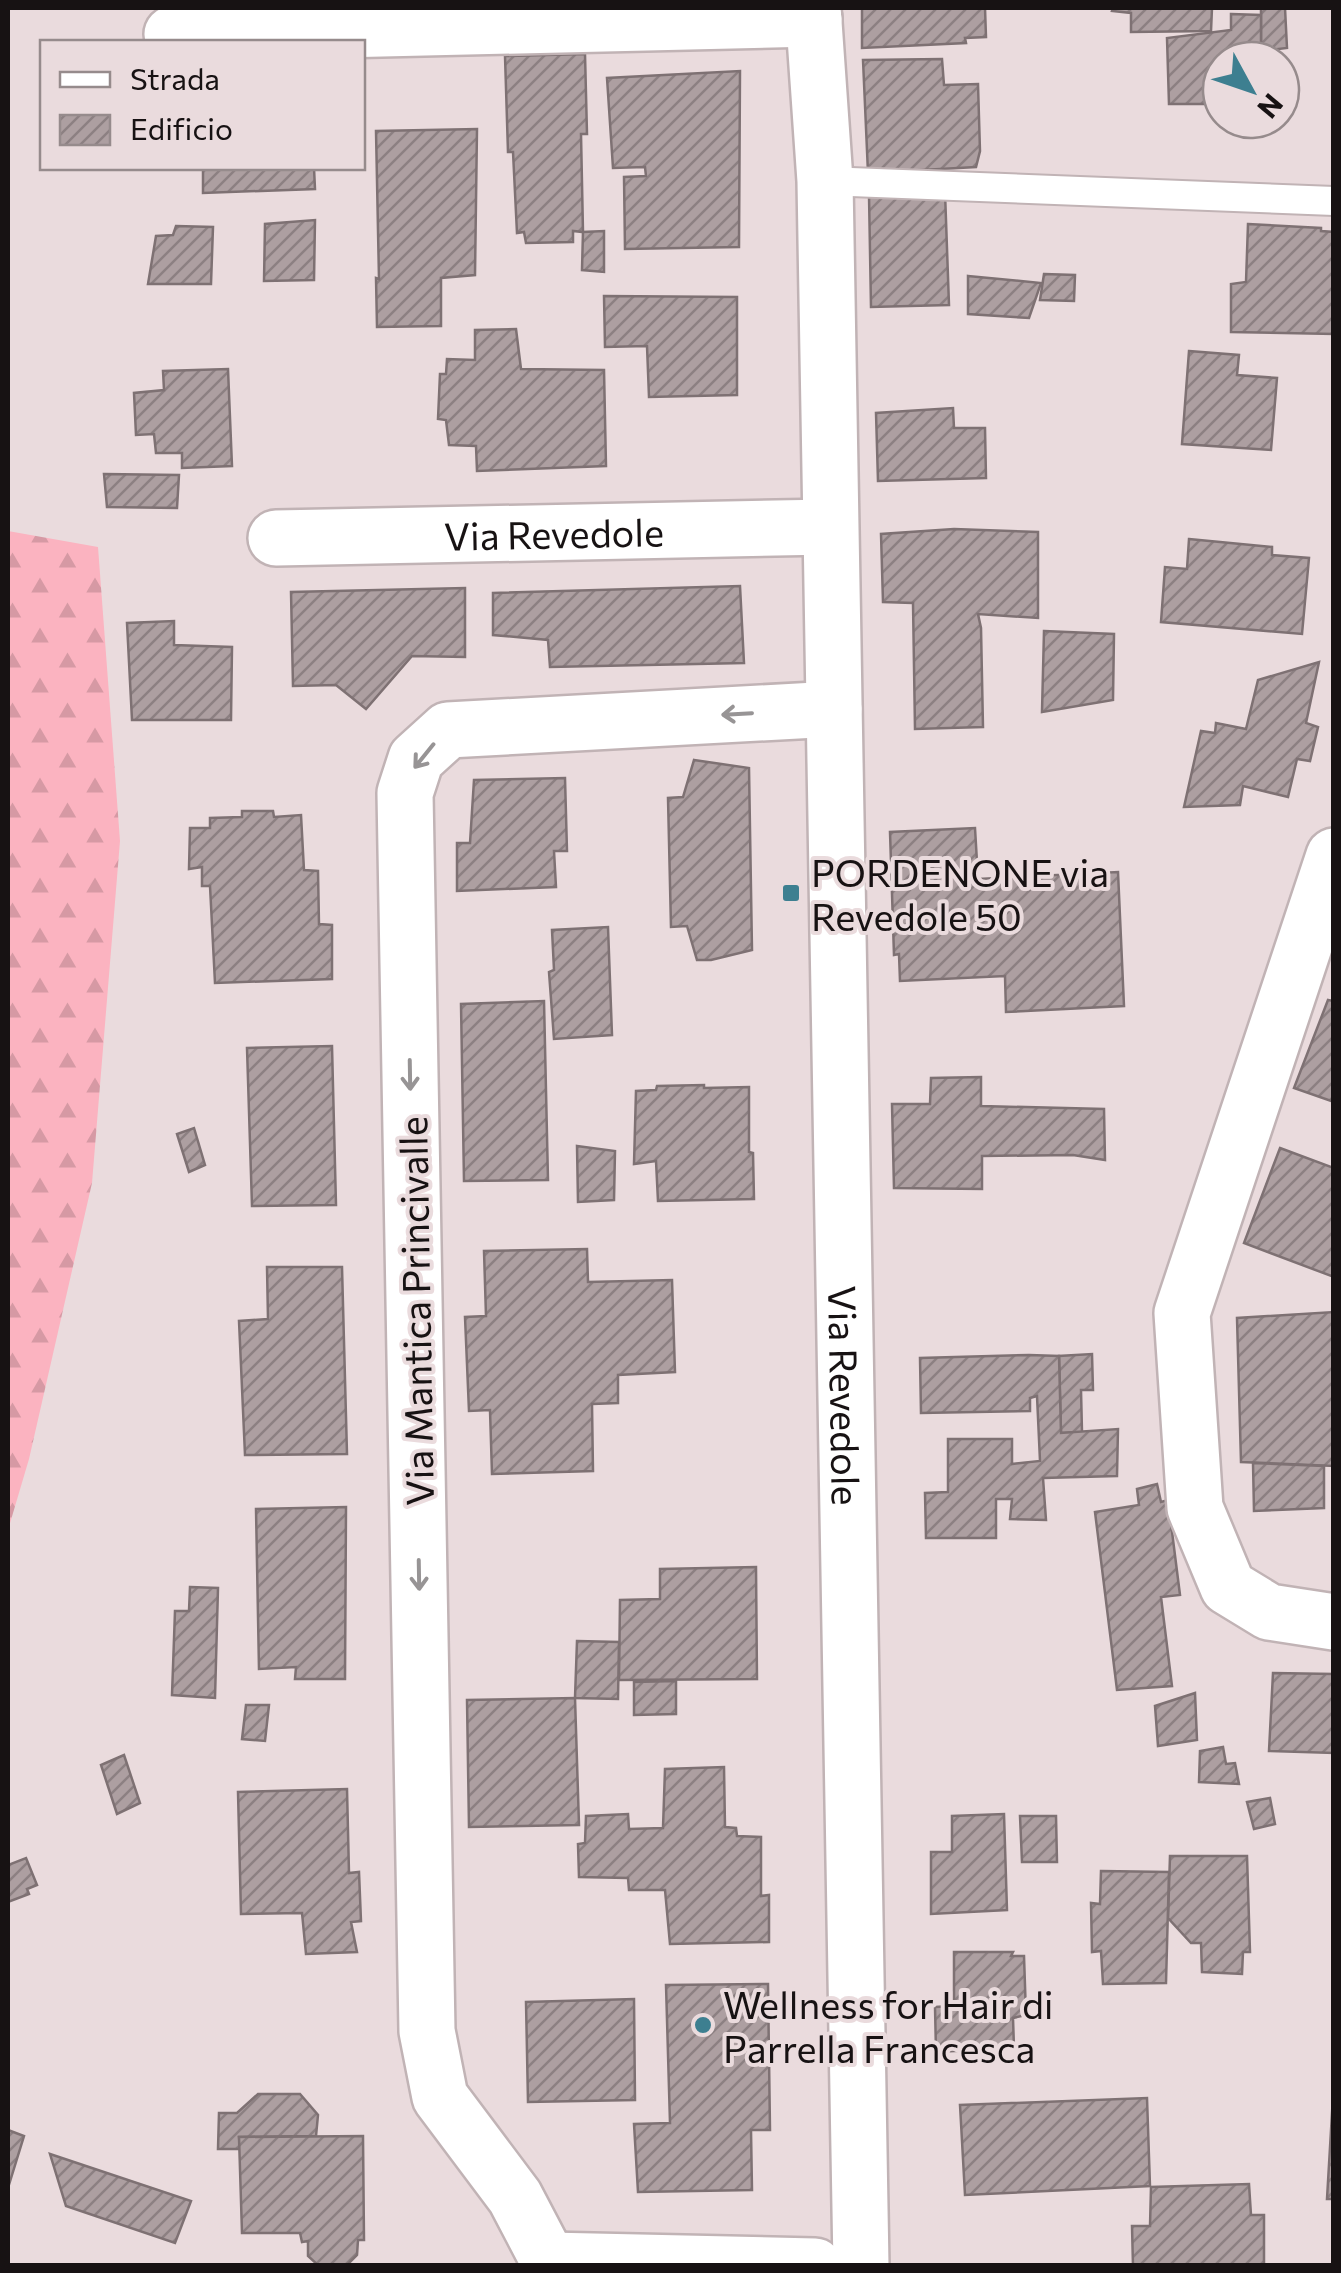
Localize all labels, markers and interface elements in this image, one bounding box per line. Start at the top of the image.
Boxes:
legend [40,40,365,170]
north arrow [1201,40,1301,140]
text: Strada [130,59,220,96]
text: N [1251,88,1291,126]
text: Edificio [130,109,233,146]
street label: Via Revedole [443,507,664,558]
one-way arrow [721,705,753,724]
one-way arrow [413,742,435,768]
place label: PORDENONE via Revedole 50 [811,848,1109,939]
marker: PORDENONE via Revedole 50 [780,882,802,904]
one-way arrow [401,1059,420,1091]
street label: Via Mantica Princivalle [388,1116,442,1506]
street label: Via Revedole [821,1285,871,1506]
one-way arrow [410,1558,429,1590]
place label: Wellness for Hair di Parrella Francesca [723,1980,1054,2071]
marker: Wellness for Hair di Parrella Francesca [692,2014,714,2036]

